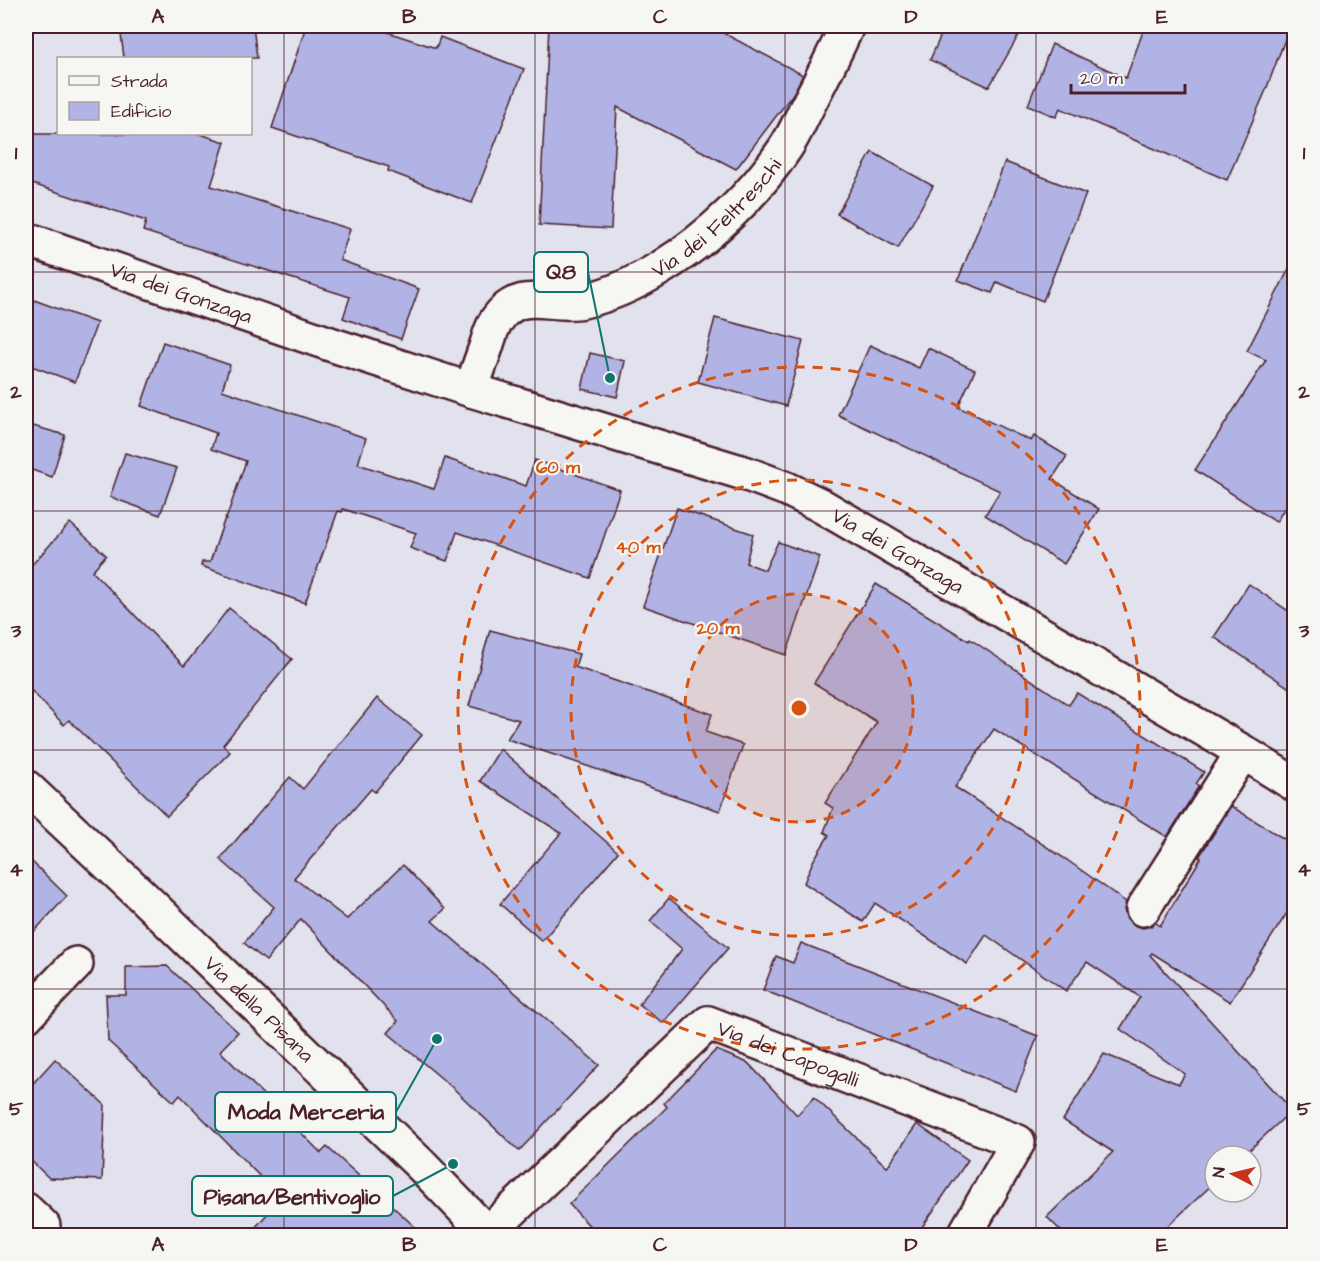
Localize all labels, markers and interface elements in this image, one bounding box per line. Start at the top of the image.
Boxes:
text: A [152,3,165,31]
text: B [402,3,417,31]
text: C [653,3,668,31]
text: D [905,3,918,31]
text: E [1156,3,1168,31]
legend [57,57,252,135]
scale bar [1071,57,1185,95]
text: 20 m [1080,66,1123,91]
text: Strada [111,69,167,94]
text: Edificio [111,99,171,124]
text: 1 [15,139,18,167]
text: 1 [1303,139,1306,167]
street label: Via dei Feltreschi [646,152,788,285]
callout: Q8 [534,252,588,292]
street label: Via dei Gonzaga [106,255,256,331]
text: Q8 [546,257,577,288]
text: 2 [9,378,22,406]
text: 2 [1297,378,1310,406]
text: 60 m [536,455,581,480]
street label: Via dei Gonzaga [826,500,970,601]
text: 40 m [616,535,661,560]
text: 20 m [696,616,740,641]
text: 3 [10,617,22,645]
text: 3 [1298,617,1310,645]
centre of rings [789,698,809,718]
text: 4 [9,856,23,884]
text: 4 [1297,856,1311,884]
street label: Via della Pisana [198,949,321,1069]
street label: Via dei Capogalli [713,1013,863,1094]
callout: Moda Merceria [215,1092,396,1132]
text: 5 [9,1095,24,1123]
text: 5 [1297,1095,1312,1123]
text: Moda Merceria [228,1097,385,1128]
north arrow [1203,1144,1263,1204]
text: N [1208,1166,1231,1179]
callout: Pisana/Bentivoglio [192,1176,393,1216]
text: Pisana/Bentivoglio [204,1182,381,1214]
text: A [152,1231,165,1259]
text: B [402,1231,417,1259]
text: C [653,1231,668,1259]
text: D [905,1231,918,1259]
text: E [1156,1231,1168,1259]

